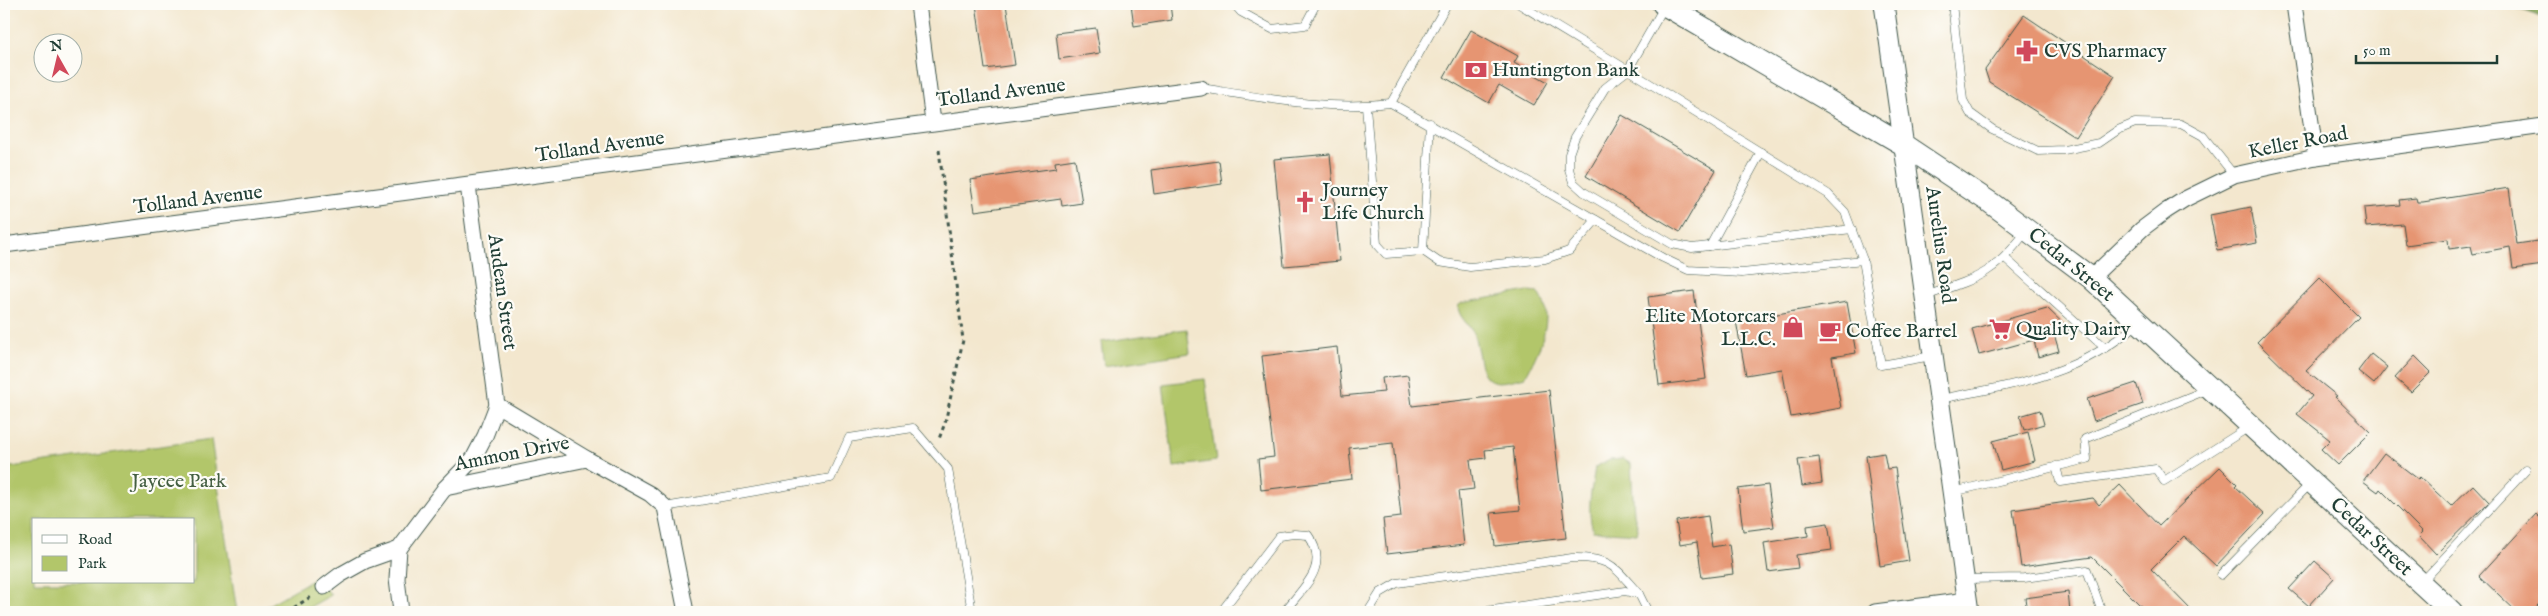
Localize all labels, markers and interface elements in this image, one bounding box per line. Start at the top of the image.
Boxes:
north arrow [32,32,82,82]
scale bar [2356,32,2497,64]
text: N [48,36,64,56]
pharmacy icon: CVS Pharmacy [2014,38,2040,64]
place label: CVS Pharmacy [2044,39,2167,64]
text: 50 m [2363,41,2391,60]
bank icon: Huntington Bank [1463,57,1489,83]
place label: Huntington Bank [1492,58,1640,83]
street label: Tolland Avenue [935,73,1067,113]
street label: Keller Road [2246,121,2350,165]
street label: Tolland Avenue [534,126,666,168]
place label: Journey Life Church [1320,178,1424,226]
street label: Tolland Avenue [132,180,264,220]
street label: Aurelius Road [1919,184,1961,306]
church icon: Journey Life Church [1292,189,1318,215]
street label: Cedar Street [2023,223,2119,308]
street label: Audean Street [481,231,523,352]
place label: Elite Motorcars L.L.C. [1645,304,1776,352]
shop icon: Elite Motorcars L.L.C. [1780,314,1806,340]
supermarket icon: Quality Dairy [1987,316,2013,342]
place label: Quality Dairy [2016,317,2131,342]
cafe icon: Coffee Barrel [1817,318,1843,344]
place label: Coffee Barrel [1846,319,1957,344]
street label: Ammon Drive [451,431,572,478]
park label: Jaycee Park [129,469,227,494]
street label: Cedar Street [2324,492,2418,582]
legend [32,518,195,584]
text: Road [78,530,113,549]
text: Park [78,554,108,573]

